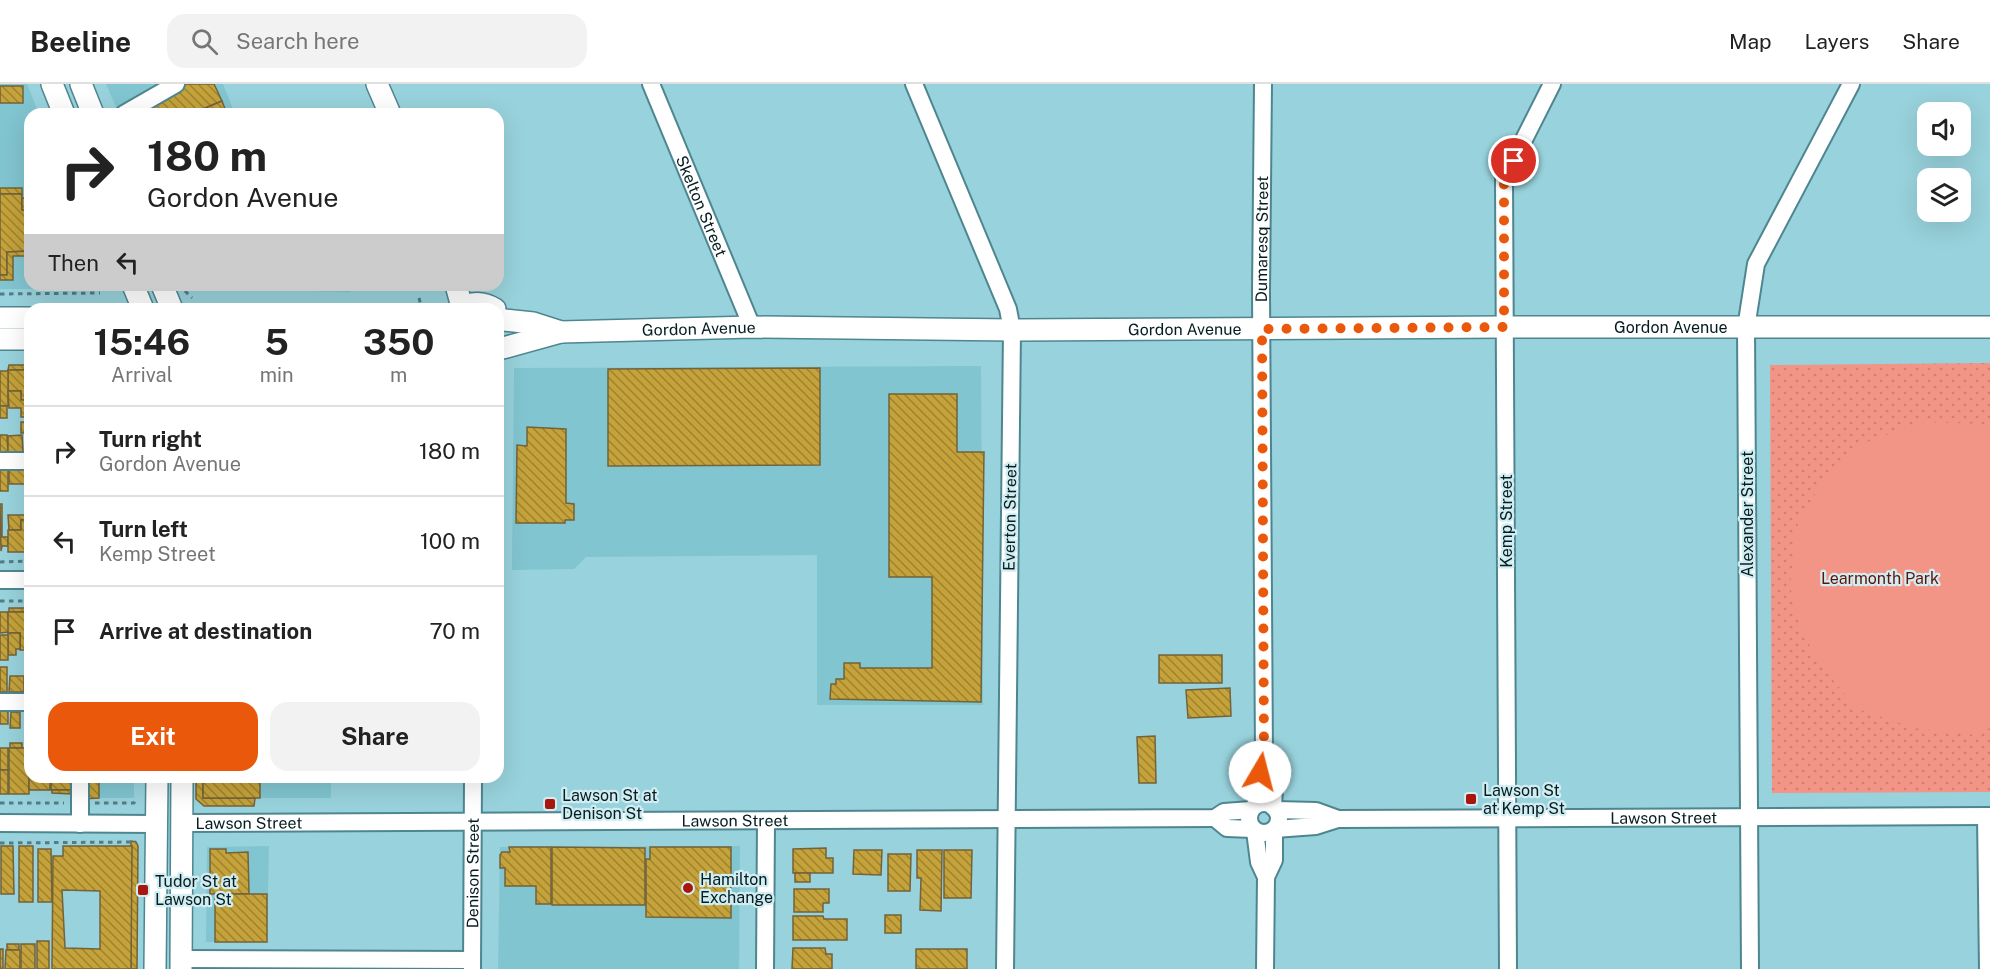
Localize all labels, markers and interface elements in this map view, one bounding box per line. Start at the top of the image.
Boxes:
search box [167,14,587,68]
text: Beeline [30,25,131,58]
icon: search [188,25,221,58]
text: Search here [236,28,360,54]
text: Map [1729,29,1772,54]
text: Layers [1805,29,1869,54]
text: Share [1902,29,1960,54]
map controls [1917,102,1971,222]
button: sound [1917,102,1971,156]
text: 180 m [147,131,267,180]
icon: right [48,132,126,210]
pin [1488,135,1539,186]
icon: arrive [1497,144,1530,177]
street label: Skelton Street [672,153,731,259]
button: layers [1917,168,1971,222]
street label: Dumaresq Street [1251,176,1272,302]
text: Gordon Avenue [147,181,339,213]
icon: left [111,246,144,279]
text: Then [48,250,99,276]
street label: Gordon Avenue [642,317,756,339]
street label: Gordon Avenue [1614,318,1728,337]
street label: Gordon Avenue [1128,319,1242,339]
text: 15:46 [93,321,190,363]
text: 5 [264,321,289,363]
text: 350 [363,321,434,363]
text: Arrival [111,363,173,387]
text: min [260,363,294,387]
text: m [390,363,407,387]
text: Turn right [99,426,202,452]
icon: right [48,435,81,468]
text: 180 m [419,438,480,464]
street label: Alexander Street [1738,451,1757,577]
text: Gordon Avenue [99,452,241,476]
street label: Everton Street [1000,463,1020,571]
street label: Kemp Street [1497,474,1516,568]
text: Turn left [99,516,188,542]
icon: left [48,525,81,558]
text: 100 m [420,528,480,554]
text: Kemp Street [99,542,216,566]
park label: Learmonth Park [1821,569,1939,588]
icon: arrive [48,615,81,648]
text: Arrive at destination [99,618,312,644]
text: 70 m [429,618,480,644]
button: Exit [48,702,258,771]
button: Share [270,702,480,771]
position arrow [1228,740,1292,804]
place label: Lawson St at Kemp St [1483,781,1565,818]
place label: Lawson St at Denison St [562,786,657,823]
marker: Lawson St at Kemp St [1464,792,1478,806]
marker: Lawson St at Denison St [543,797,557,811]
street label: Lawson Street [1610,808,1717,827]
street label: Lawson Street [681,811,789,830]
street label: Lawson Street [195,813,303,832]
street label: Denison Street [463,818,482,928]
place label: Hamilton Exchange [700,870,773,907]
place label: Tudor St at Lawson St [155,872,237,909]
marker: Hamilton Exchange [681,881,695,895]
marker: Tudor St at Lawson St [136,883,150,897]

